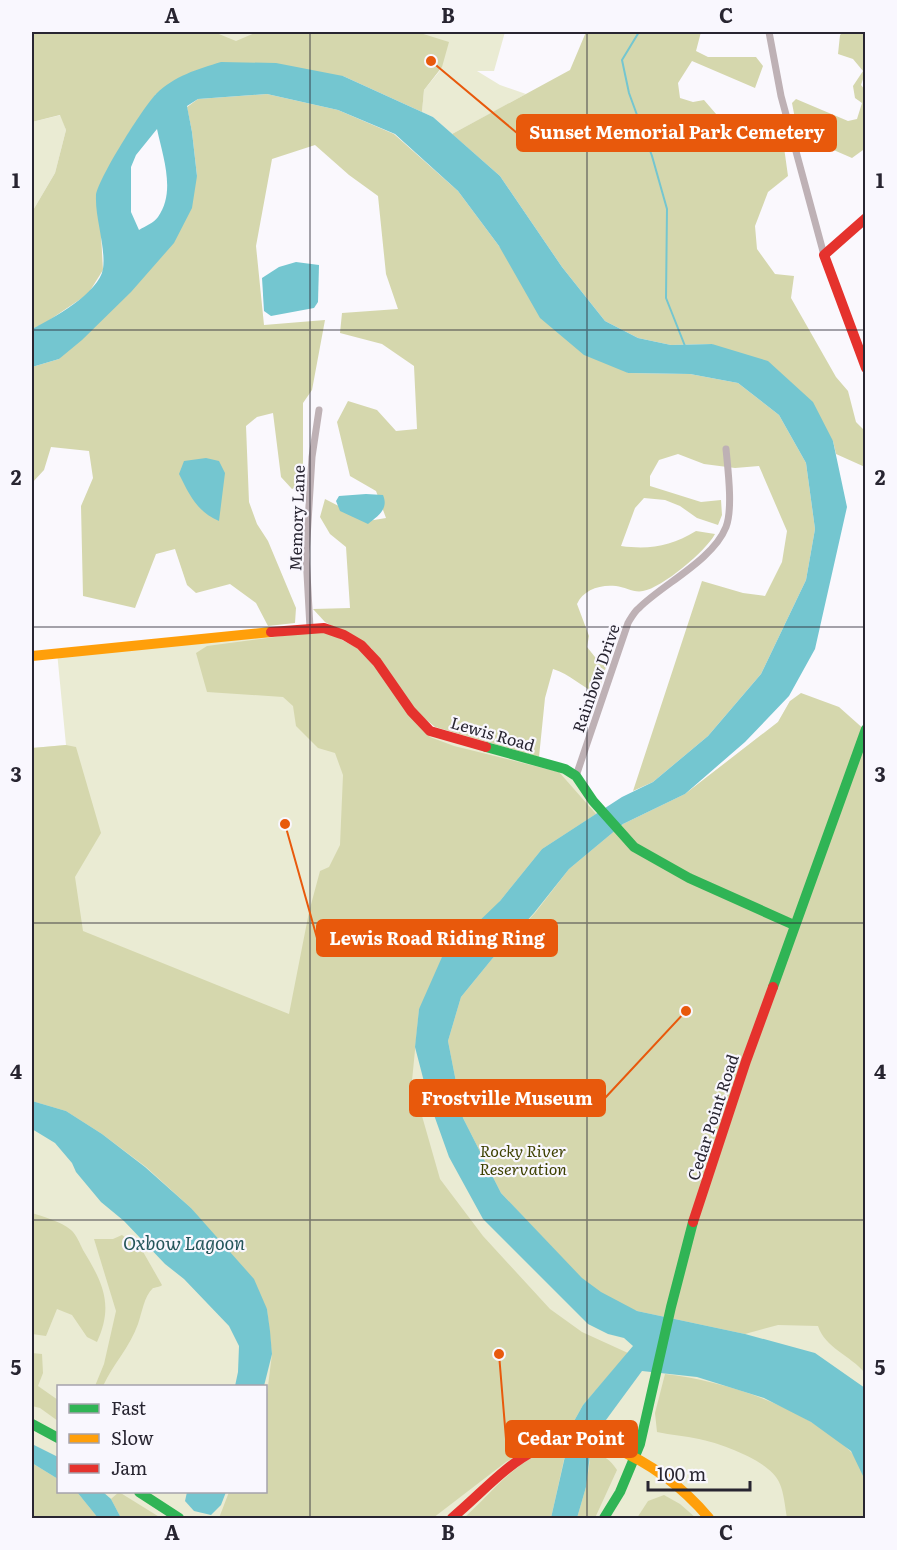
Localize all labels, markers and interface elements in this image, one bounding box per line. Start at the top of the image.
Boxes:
text: A [164,0,180,29]
text: B [441,0,455,29]
text: C [719,0,733,29]
callout: Sunset Memorial Park Cemetery [517,115,836,151]
text: Sunset Memorial Park Cemetery [529,118,825,145]
text: 1 [12,164,20,194]
text: 1 [876,164,884,194]
text: 2 [11,461,22,491]
text: 2 [875,461,886,491]
street label: Memory Lane [282,465,310,571]
street label: Rainbow Drive [565,621,625,735]
street label: Lewis Road [448,710,538,757]
text: 3 [10,758,22,788]
text: 3 [874,758,886,788]
callout: Lewis Road Riding Ring [317,920,557,956]
text: Lewis Road Riding Ring [329,924,546,951]
street label: Cedar Point Road [680,1051,744,1183]
text: 4 [10,1055,22,1085]
text: 4 [874,1055,886,1085]
callout: Frostville Museum [410,1080,605,1116]
text: Frostville Museum [421,1084,593,1111]
park label: Rocky River Reservation [479,1138,567,1180]
water label: Oxbow Lagoon [123,1229,245,1256]
text: 5 [11,1351,22,1381]
text: 5 [875,1351,886,1381]
legend [57,1385,267,1493]
text: Fast [111,1394,147,1421]
callout: Cedar Point [506,1421,637,1457]
text: Slow [111,1424,154,1451]
text: Cedar Point [517,1424,625,1451]
text: Jam [111,1454,147,1481]
scale bar [648,1454,750,1492]
text: 100 m [657,1460,706,1487]
text: A [164,1516,180,1546]
text: B [441,1516,455,1546]
text: C [719,1516,733,1546]

